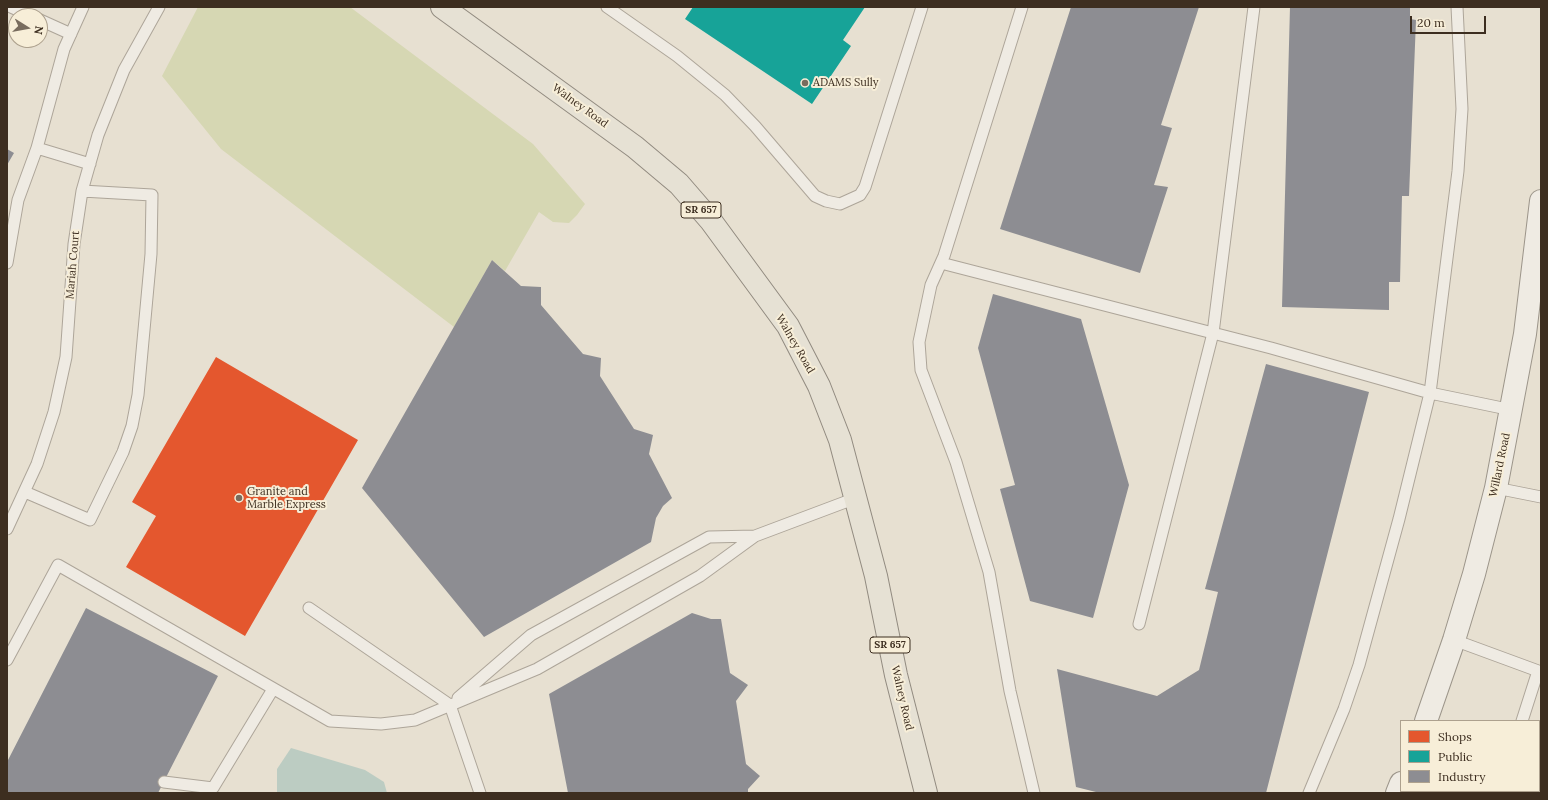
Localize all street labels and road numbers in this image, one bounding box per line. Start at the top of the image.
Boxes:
street label: Walney Road [549,81,611,131]
road number: SR 657 [681,202,721,218]
street label: Mariah Court [63,230,83,300]
street label: Walney Road [773,312,817,376]
street label: Willard Road [1487,432,1513,498]
road number: SR 657 [870,637,910,653]
street label: Walney Road [888,664,916,732]

